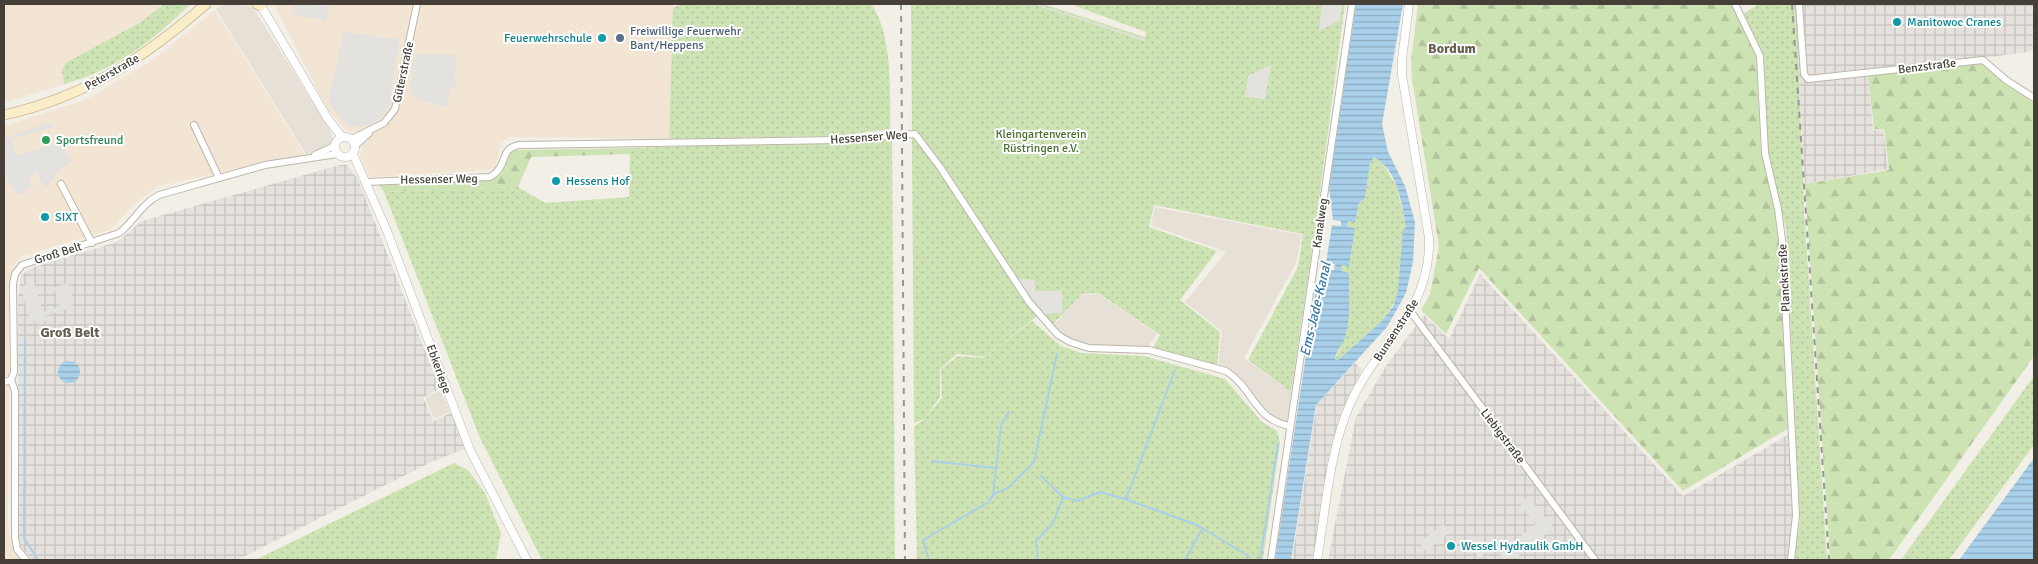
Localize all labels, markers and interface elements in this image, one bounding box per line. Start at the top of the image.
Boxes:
place label: Manitowoc Cranes [1907,15,2001,30]
marker: Manitowoc Cranes [1891,16,1903,28]
place label: Freiwillige Feuerwehr Bant/Heppens [630,24,742,53]
place label: Feuerwehrschule [504,31,592,46]
marker: Feuerwehrschule [596,32,608,44]
marker: Freiwillige Feuerwehr Bant/Heppens [614,32,626,44]
street label: Güterstraße [390,40,417,104]
district label: Bordum [1428,40,1476,57]
street label: Peterstraße [82,51,142,94]
street label: Benzstraße [1897,55,1957,78]
street label: Hessenser Weg [830,127,908,148]
park label: Kleingartenverein Rüstringen e.V. [995,127,1087,156]
place label: Sportsfreund [56,133,123,148]
marker: Sportsfreund [40,134,52,146]
street label: Hessenser Weg [400,171,478,188]
place label: Hessens Hof [566,174,630,189]
marker: Hessens Hof [550,175,562,187]
street label: Kanalweg [1310,197,1331,249]
place label: SIXT [55,210,78,225]
marker: SIXT [39,211,51,223]
street label: Groß Belt [33,239,84,268]
street label: Planckstraße [1775,244,1794,312]
water label: Ems-Jade-Kanal [1296,259,1335,358]
street label: Bunsenstraße [1371,296,1422,364]
district label: Groß Belt [40,324,100,341]
street label: Ebkeriege [423,343,454,396]
street label: Liebigstraße [1477,406,1528,467]
place label: Wessel Hydraulik GmbH [1461,539,1583,554]
marker: Wessel Hydraulik GmbH [1445,540,1457,552]

